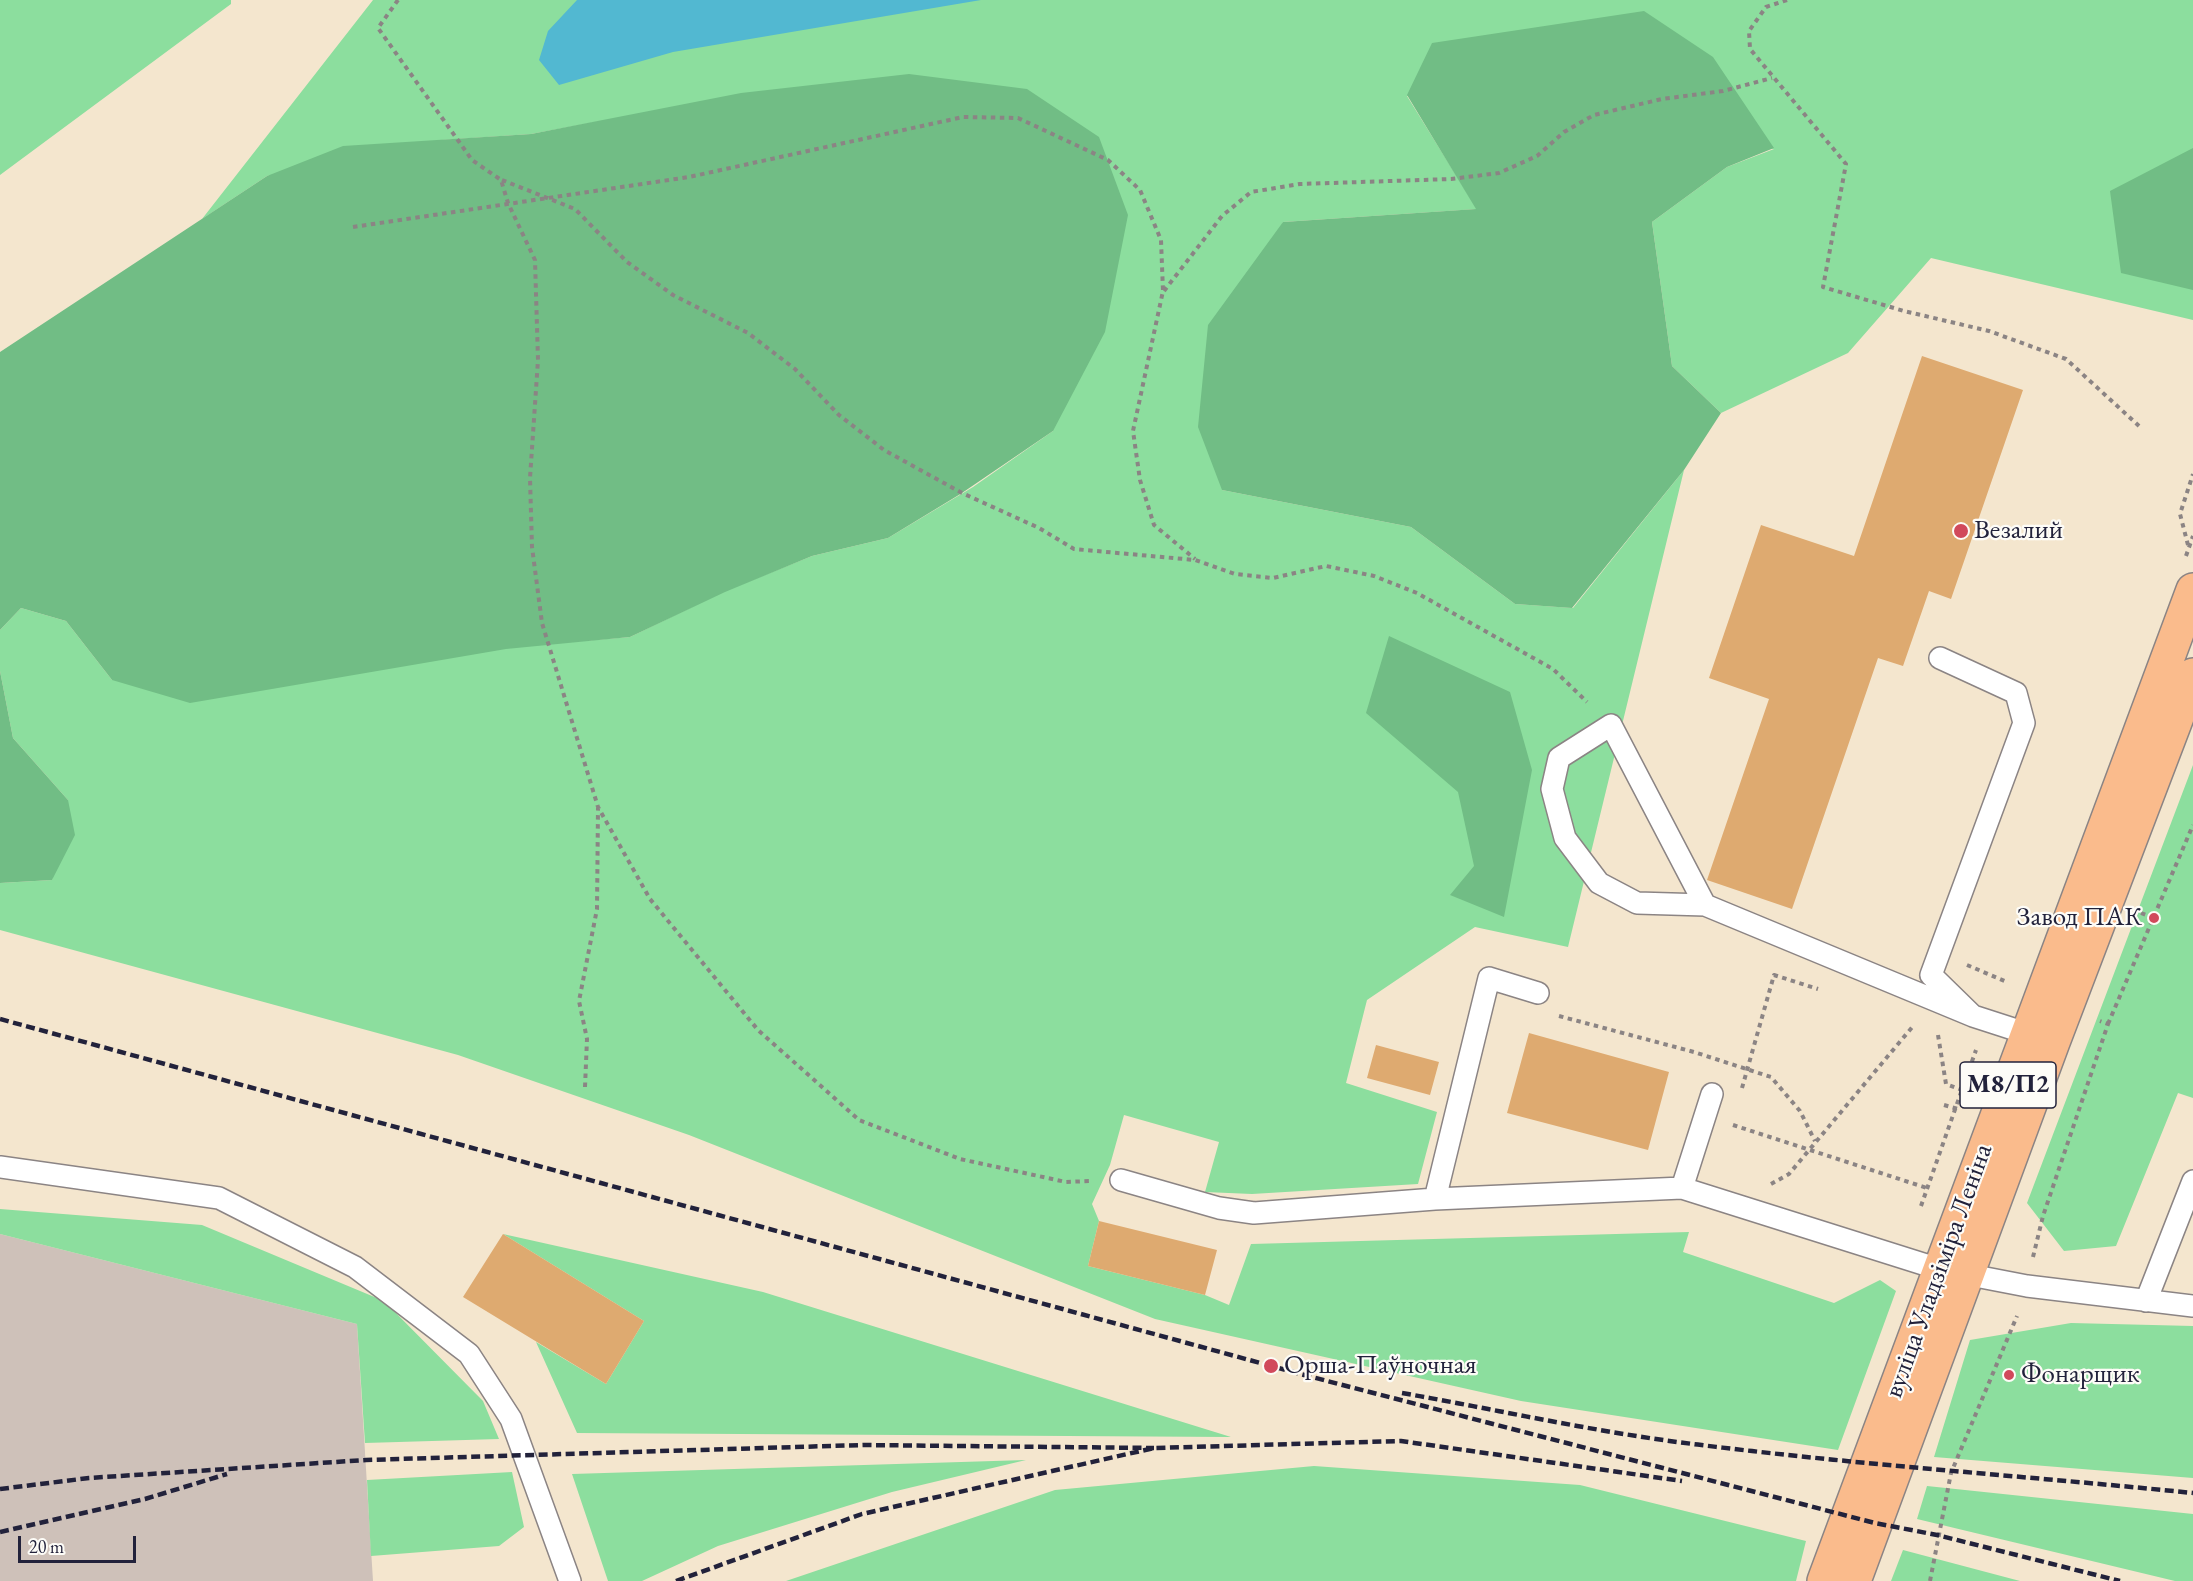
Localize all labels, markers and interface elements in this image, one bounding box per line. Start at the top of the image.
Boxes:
place label: Везалий [1974,515,2063,547]
marker: Везалий [1952,522,1970,540]
place label: Завод ПАК [2017,902,2142,934]
marker: Завод ПАК [2147,911,2161,925]
road number: М8/П2 [1960,1062,2056,1108]
street label: вуліца Уладзіміра Леніна [1878,1140,2000,1402]
place label: Орша-Паўночная [1284,1350,1477,1382]
marker: Орша-Паўночная [1262,1357,1280,1375]
place label: Фонарщик [2021,1359,2140,1391]
marker: Фонарщик [2002,1368,2016,1382]
scale bar [21,1524,140,1562]
text: 20 m [29,1535,64,1558]

